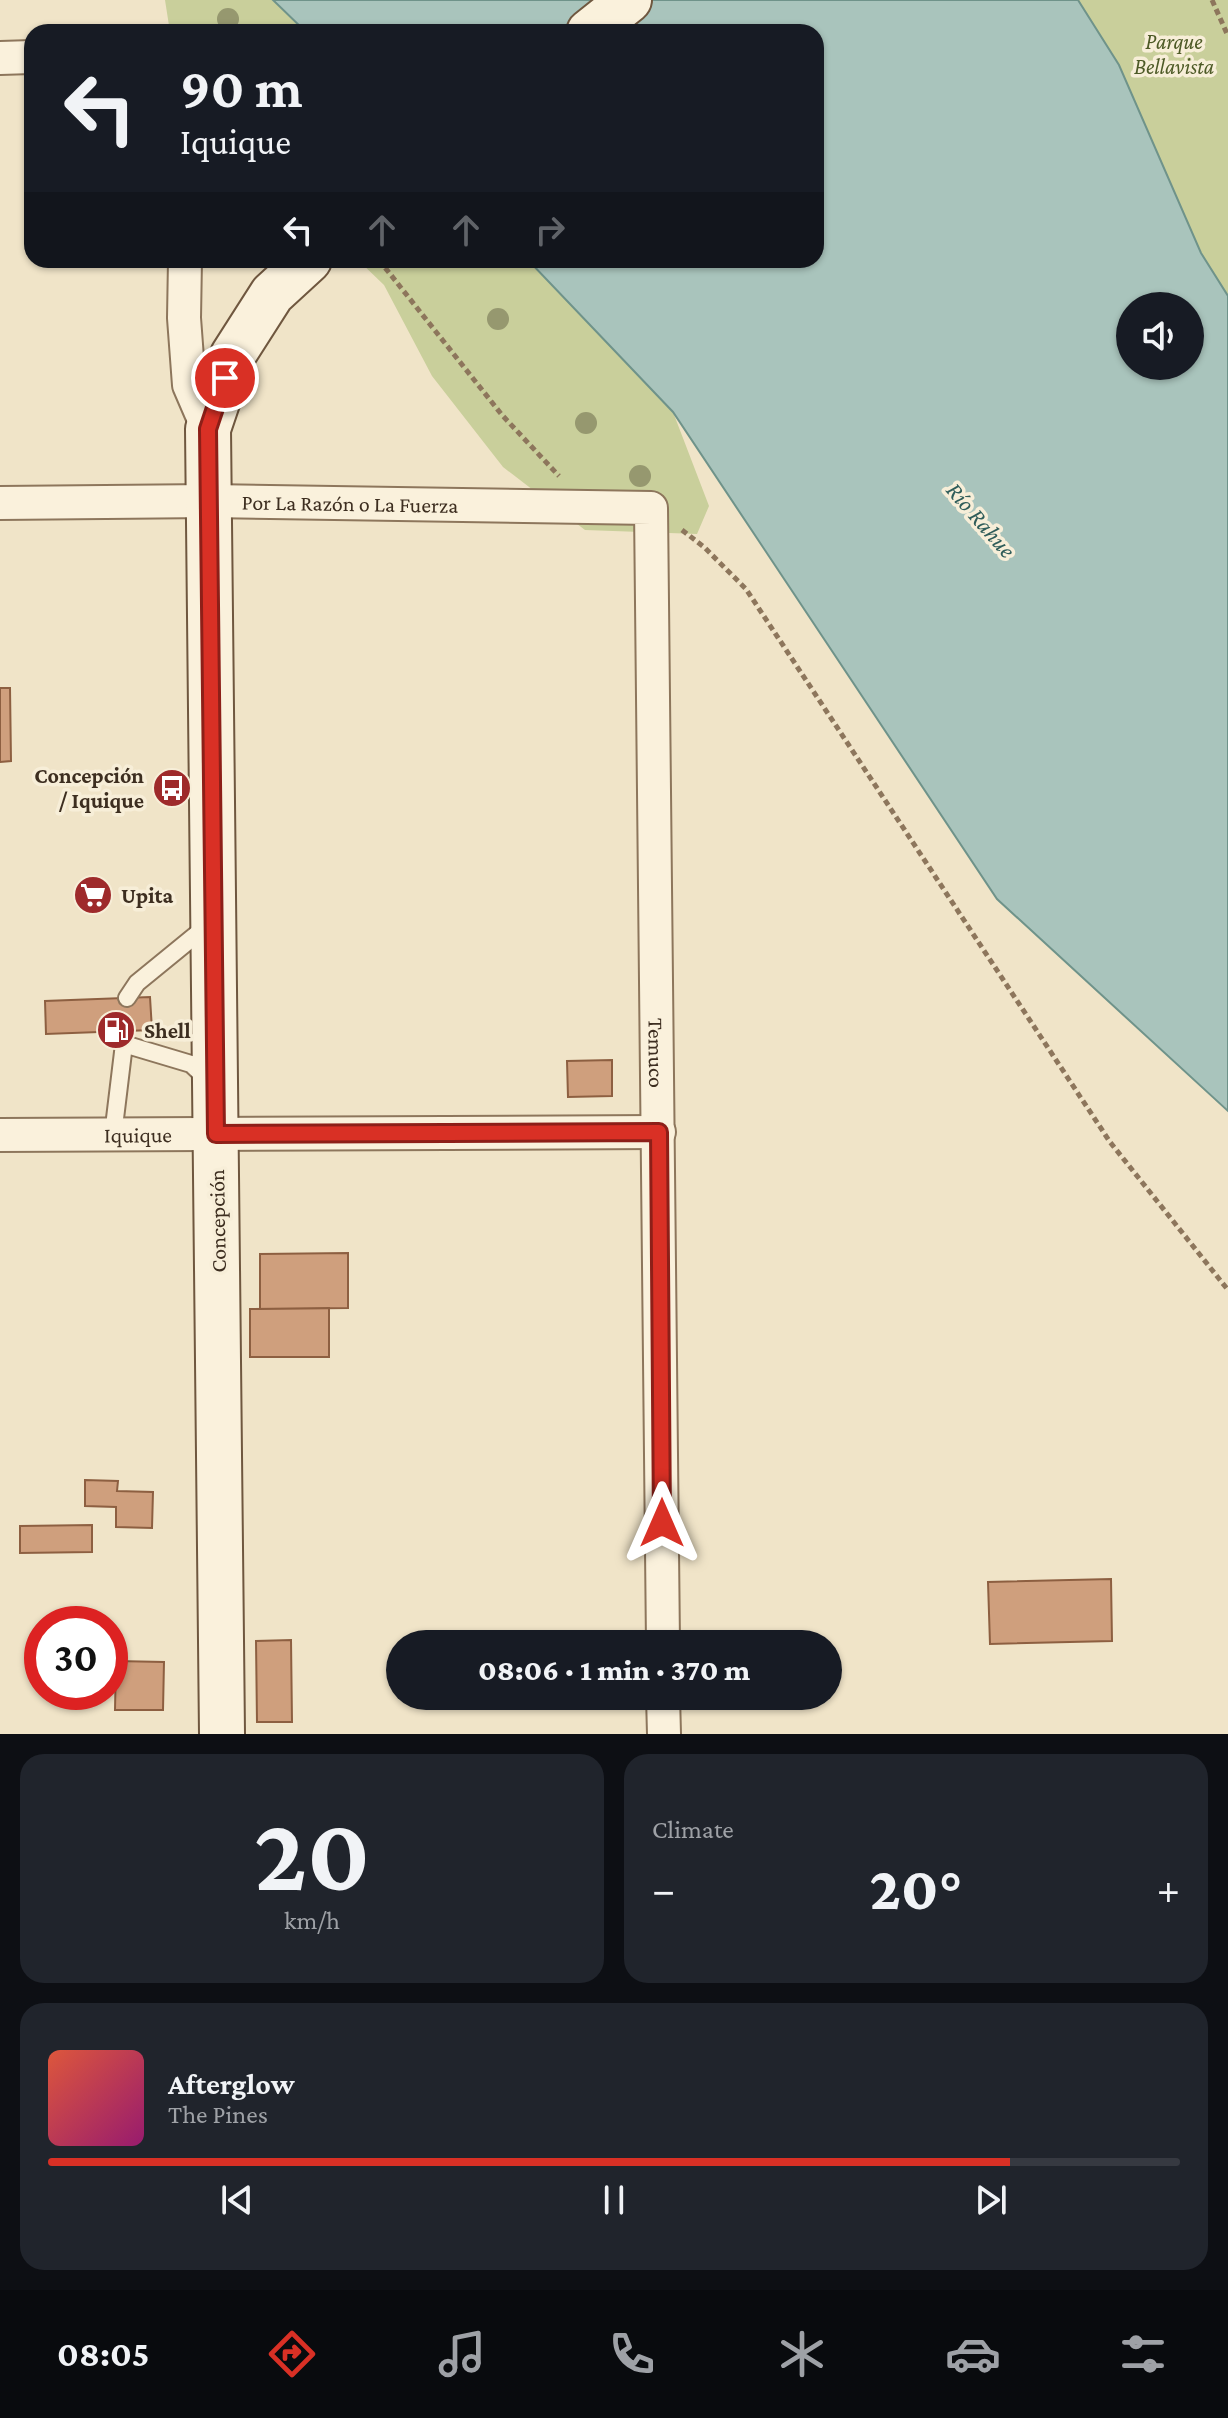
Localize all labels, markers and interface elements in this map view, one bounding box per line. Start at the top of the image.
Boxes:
park label: Parque Bellavista [1134,29,1214,79]
icon: left [48,56,152,160]
text: 90 m [180,57,303,119]
text: Iquique [180,122,291,162]
icon: left [276,208,320,252]
icon: ahead [360,208,404,252]
icon: ahead [444,208,488,252]
icon: right [528,208,572,252]
map controls [1116,292,1204,380]
button: sound [1116,292,1204,380]
pin [191,344,259,412]
icon: arrive [203,356,247,400]
water label: Río Rahue [941,476,1022,563]
street label: Por La Razón o La Fuerza [241,490,458,518]
place label: Concepción / Iquique [34,763,144,813]
bus stop icon: Concepción / Iquique [151,767,193,809]
supermarket icon: Upita [72,874,114,916]
place label: Upita [121,883,173,908]
fuel station icon: Shell [95,1009,137,1051]
place label: Shell [144,1018,191,1043]
street label: Temuco [643,1018,669,1088]
street label: Iquique [104,1122,172,1148]
street label: Concepción [204,1169,231,1273]
position arrow [620,1481,704,1565]
speed limit sign: 30 [24,1606,128,1710]
text: 08:06 · 1 min · 370 m [478,1653,750,1686]
text: 20 [254,1796,370,1911]
text: Climate [652,1815,734,1844]
text: 20° [869,1855,963,1922]
text: − [652,1865,675,1913]
text: + [1157,1865,1180,1913]
text: km/h [284,1906,340,1935]
text: Afterglow [168,2067,295,2100]
text: The Pines [168,2100,268,2129]
icon: previous [215,2178,259,2222]
icon: pause [592,2178,636,2222]
icon: next [969,2178,1013,2222]
icon: directions [264,2326,320,2382]
icon: music [434,2326,490,2382]
icon: phone [604,2326,660,2382]
icon: climate [774,2326,830,2382]
icon: car [945,2326,1001,2382]
icon: filters [1115,2326,1171,2382]
text: 08:05 [57,2334,149,2374]

